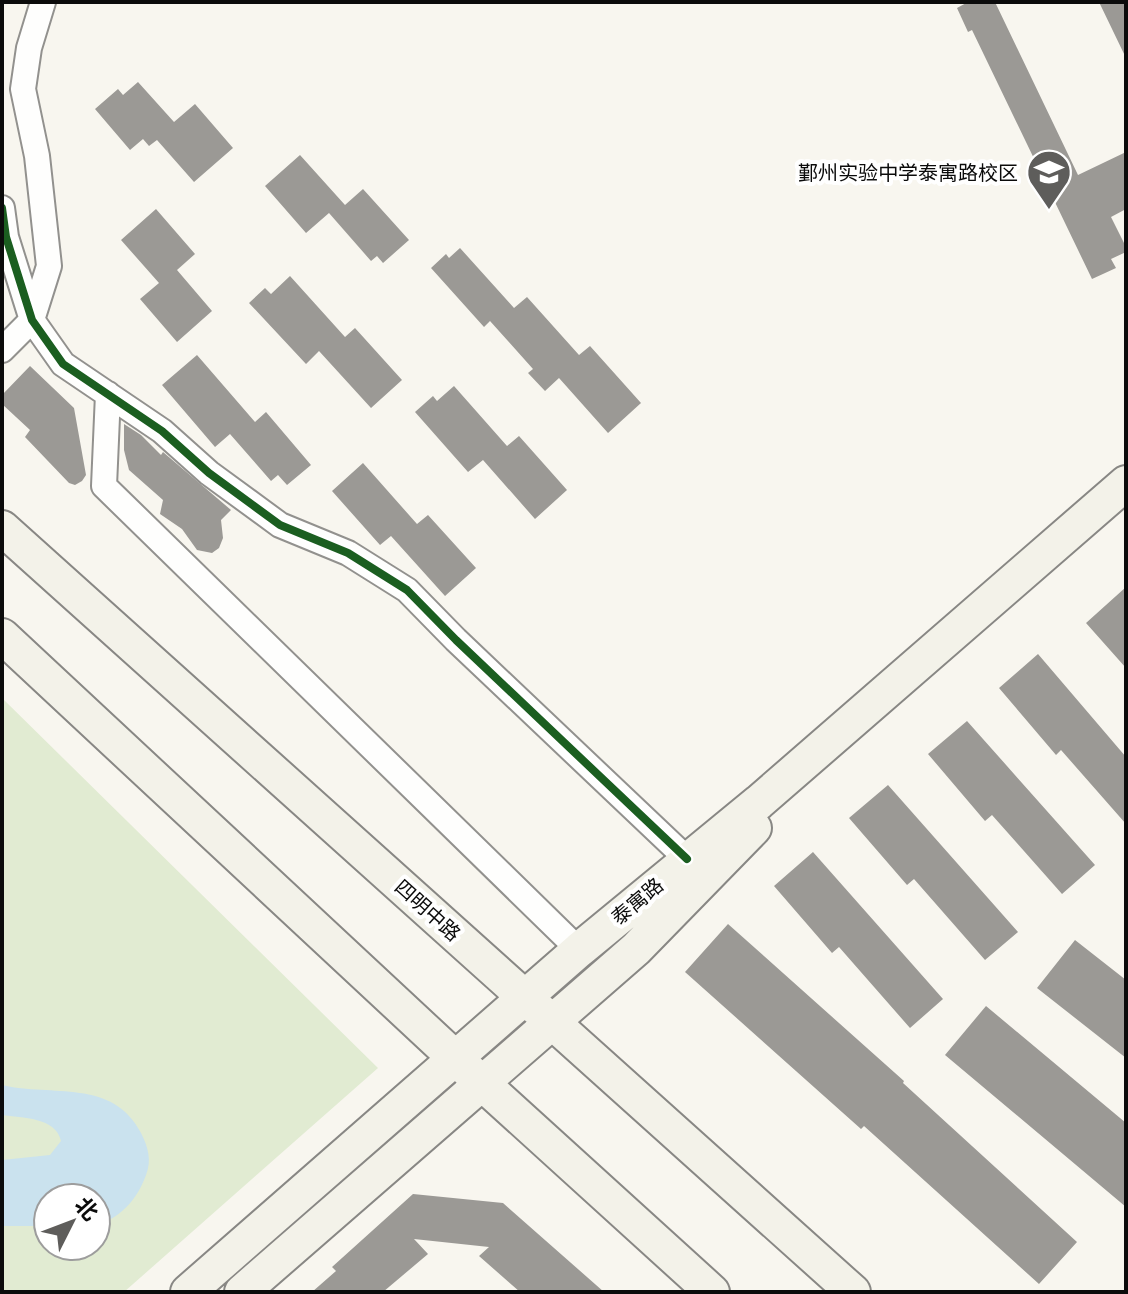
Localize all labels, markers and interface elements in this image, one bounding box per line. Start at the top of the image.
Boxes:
school or university icon: 鄞州实验中学泰寓路校区 [1025,148,1073,211]
place label: 鄞州实验中学泰寓路校区 [798,160,1018,185]
street label: 泰寓路 [606,872,668,930]
street label: 四明中路 [390,874,466,946]
north arrow [32,1182,112,1262]
text: 北 [69,1191,105,1226]

